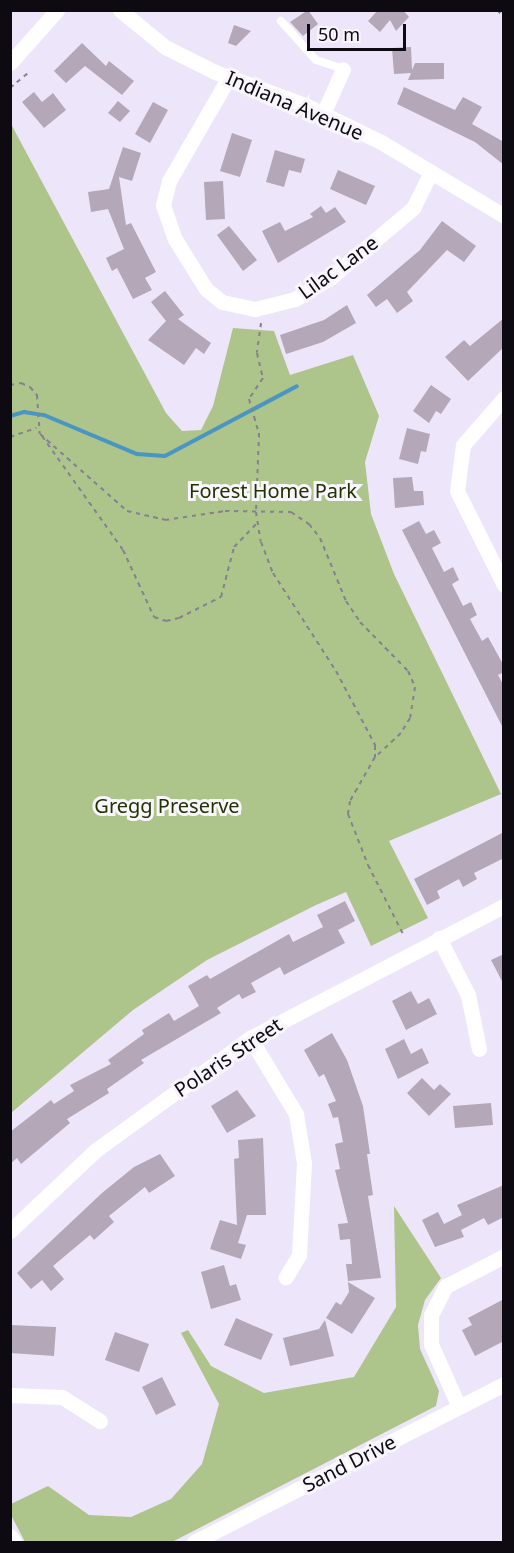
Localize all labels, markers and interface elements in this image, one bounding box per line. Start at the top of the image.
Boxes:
scale bar [310,12,409,50]
text: 50 m [318,22,360,46]
street label: Indiana Avenue [223,65,367,145]
street label: Lilac Lane [294,230,382,304]
park label: Forest Home Park [189,478,357,502]
park label: Gregg Preserve [94,793,240,817]
street label: Polaris Street [170,1012,286,1102]
street label: Sand Drive [298,1429,400,1497]

